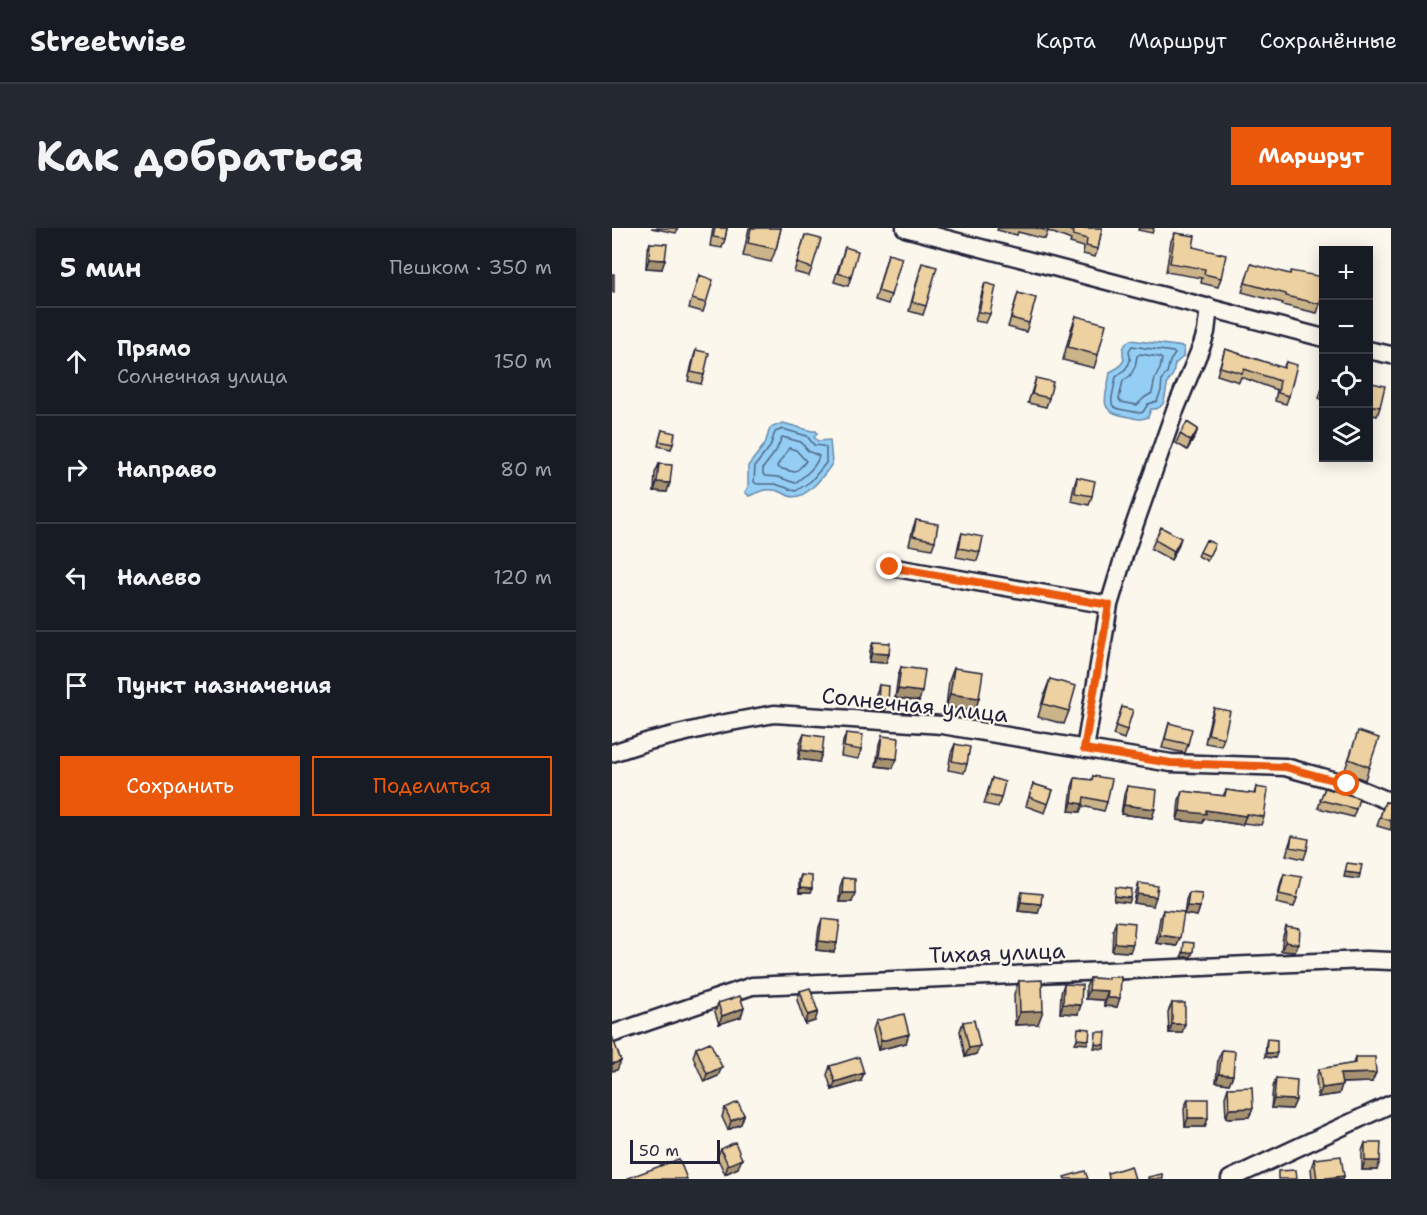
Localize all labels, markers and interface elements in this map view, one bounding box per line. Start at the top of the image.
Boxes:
text: Streetwise [30,22,186,60]
text: Карта [1036,27,1096,55]
text: Маршрут [1129,27,1227,55]
text: Сохранённые [1260,27,1397,55]
button: Маршрут [1231,127,1391,185]
text: Как добраться [36,128,364,184]
map controls [1319,246,1373,462]
button: + [1319,246,1373,300]
text: 5 мин [60,250,141,285]
text: Пешком · 350 m [389,254,552,280]
button: − [1319,300,1373,354]
text: Прямо [117,334,191,363]
icon: ahead [60,345,93,378]
text: 150 m [494,348,552,374]
button: locate [1319,354,1373,408]
text: Солнечная улица [117,363,288,389]
button: layers [1319,408,1373,462]
icon: right [60,453,93,486]
text: Направо [117,455,217,484]
text: 80 m [500,456,552,482]
route end [876,553,902,579]
icon: left [60,561,93,594]
text: Налево [117,563,201,592]
text: 120 m [493,564,552,590]
icon: arrive [60,669,93,702]
text: Пункт назначения [117,671,331,700]
street label: Солнечная улица [820,681,1010,729]
button: Сохранить [60,756,300,816]
button: Поделиться [312,756,552,816]
route start [1333,770,1359,796]
street label: Тихая улица [928,936,1066,970]
scale bar [630,1137,720,1164]
text: 50 m [639,1140,679,1161]

